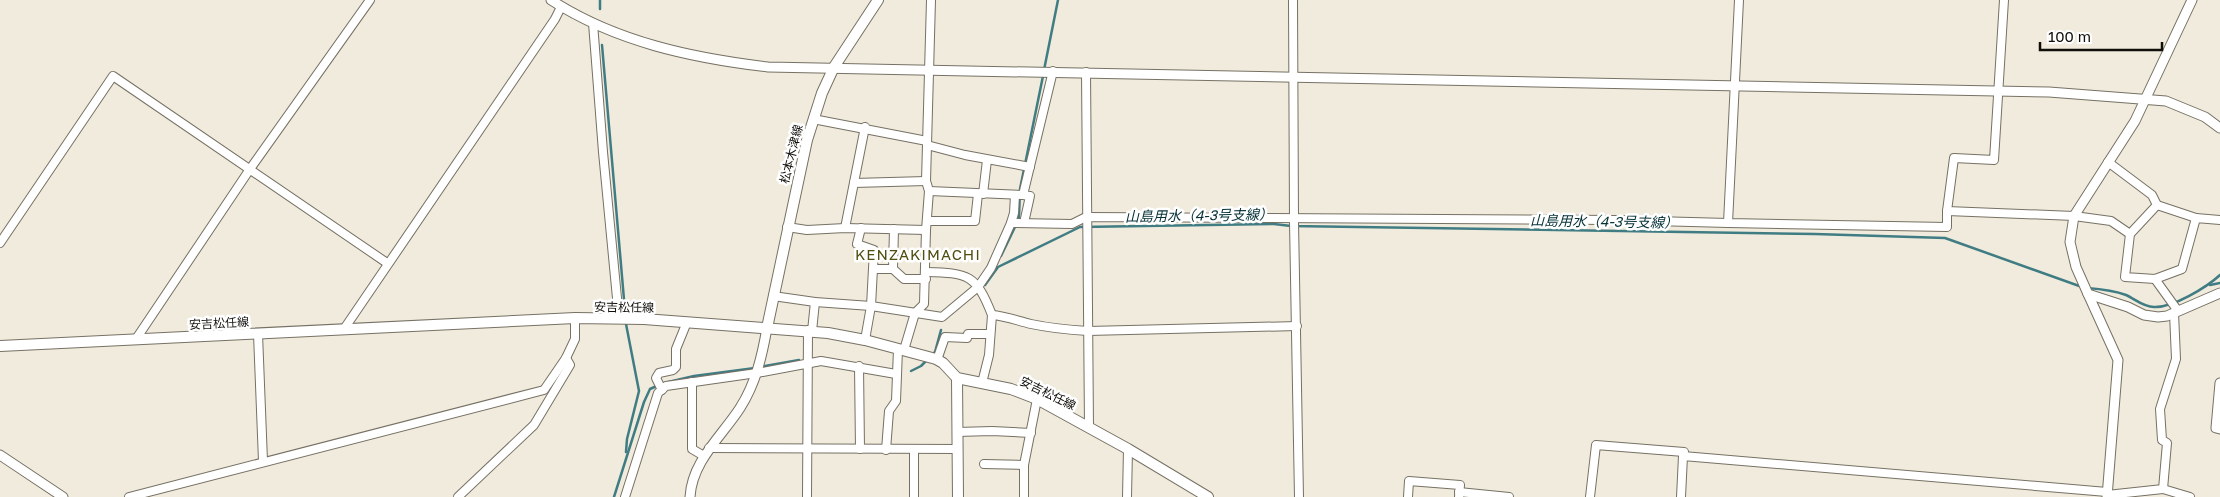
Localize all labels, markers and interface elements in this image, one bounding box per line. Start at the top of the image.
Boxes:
scale bar [2040,20,2162,52]
text: 100 m [2048,27,2091,45]
street label: 松本木津線 [776,123,806,185]
water label: 山島用水（4-3号支線） [1125,205,1273,225]
water label: 山島用水（4-3号支線） [1530,211,1678,231]
district label: KENZAKIMACHI [855,245,981,263]
street label: 安吉松任線 [594,299,654,315]
street label: 安吉松任線 [189,314,249,332]
street label: 安吉松任線 [1018,373,1078,413]

